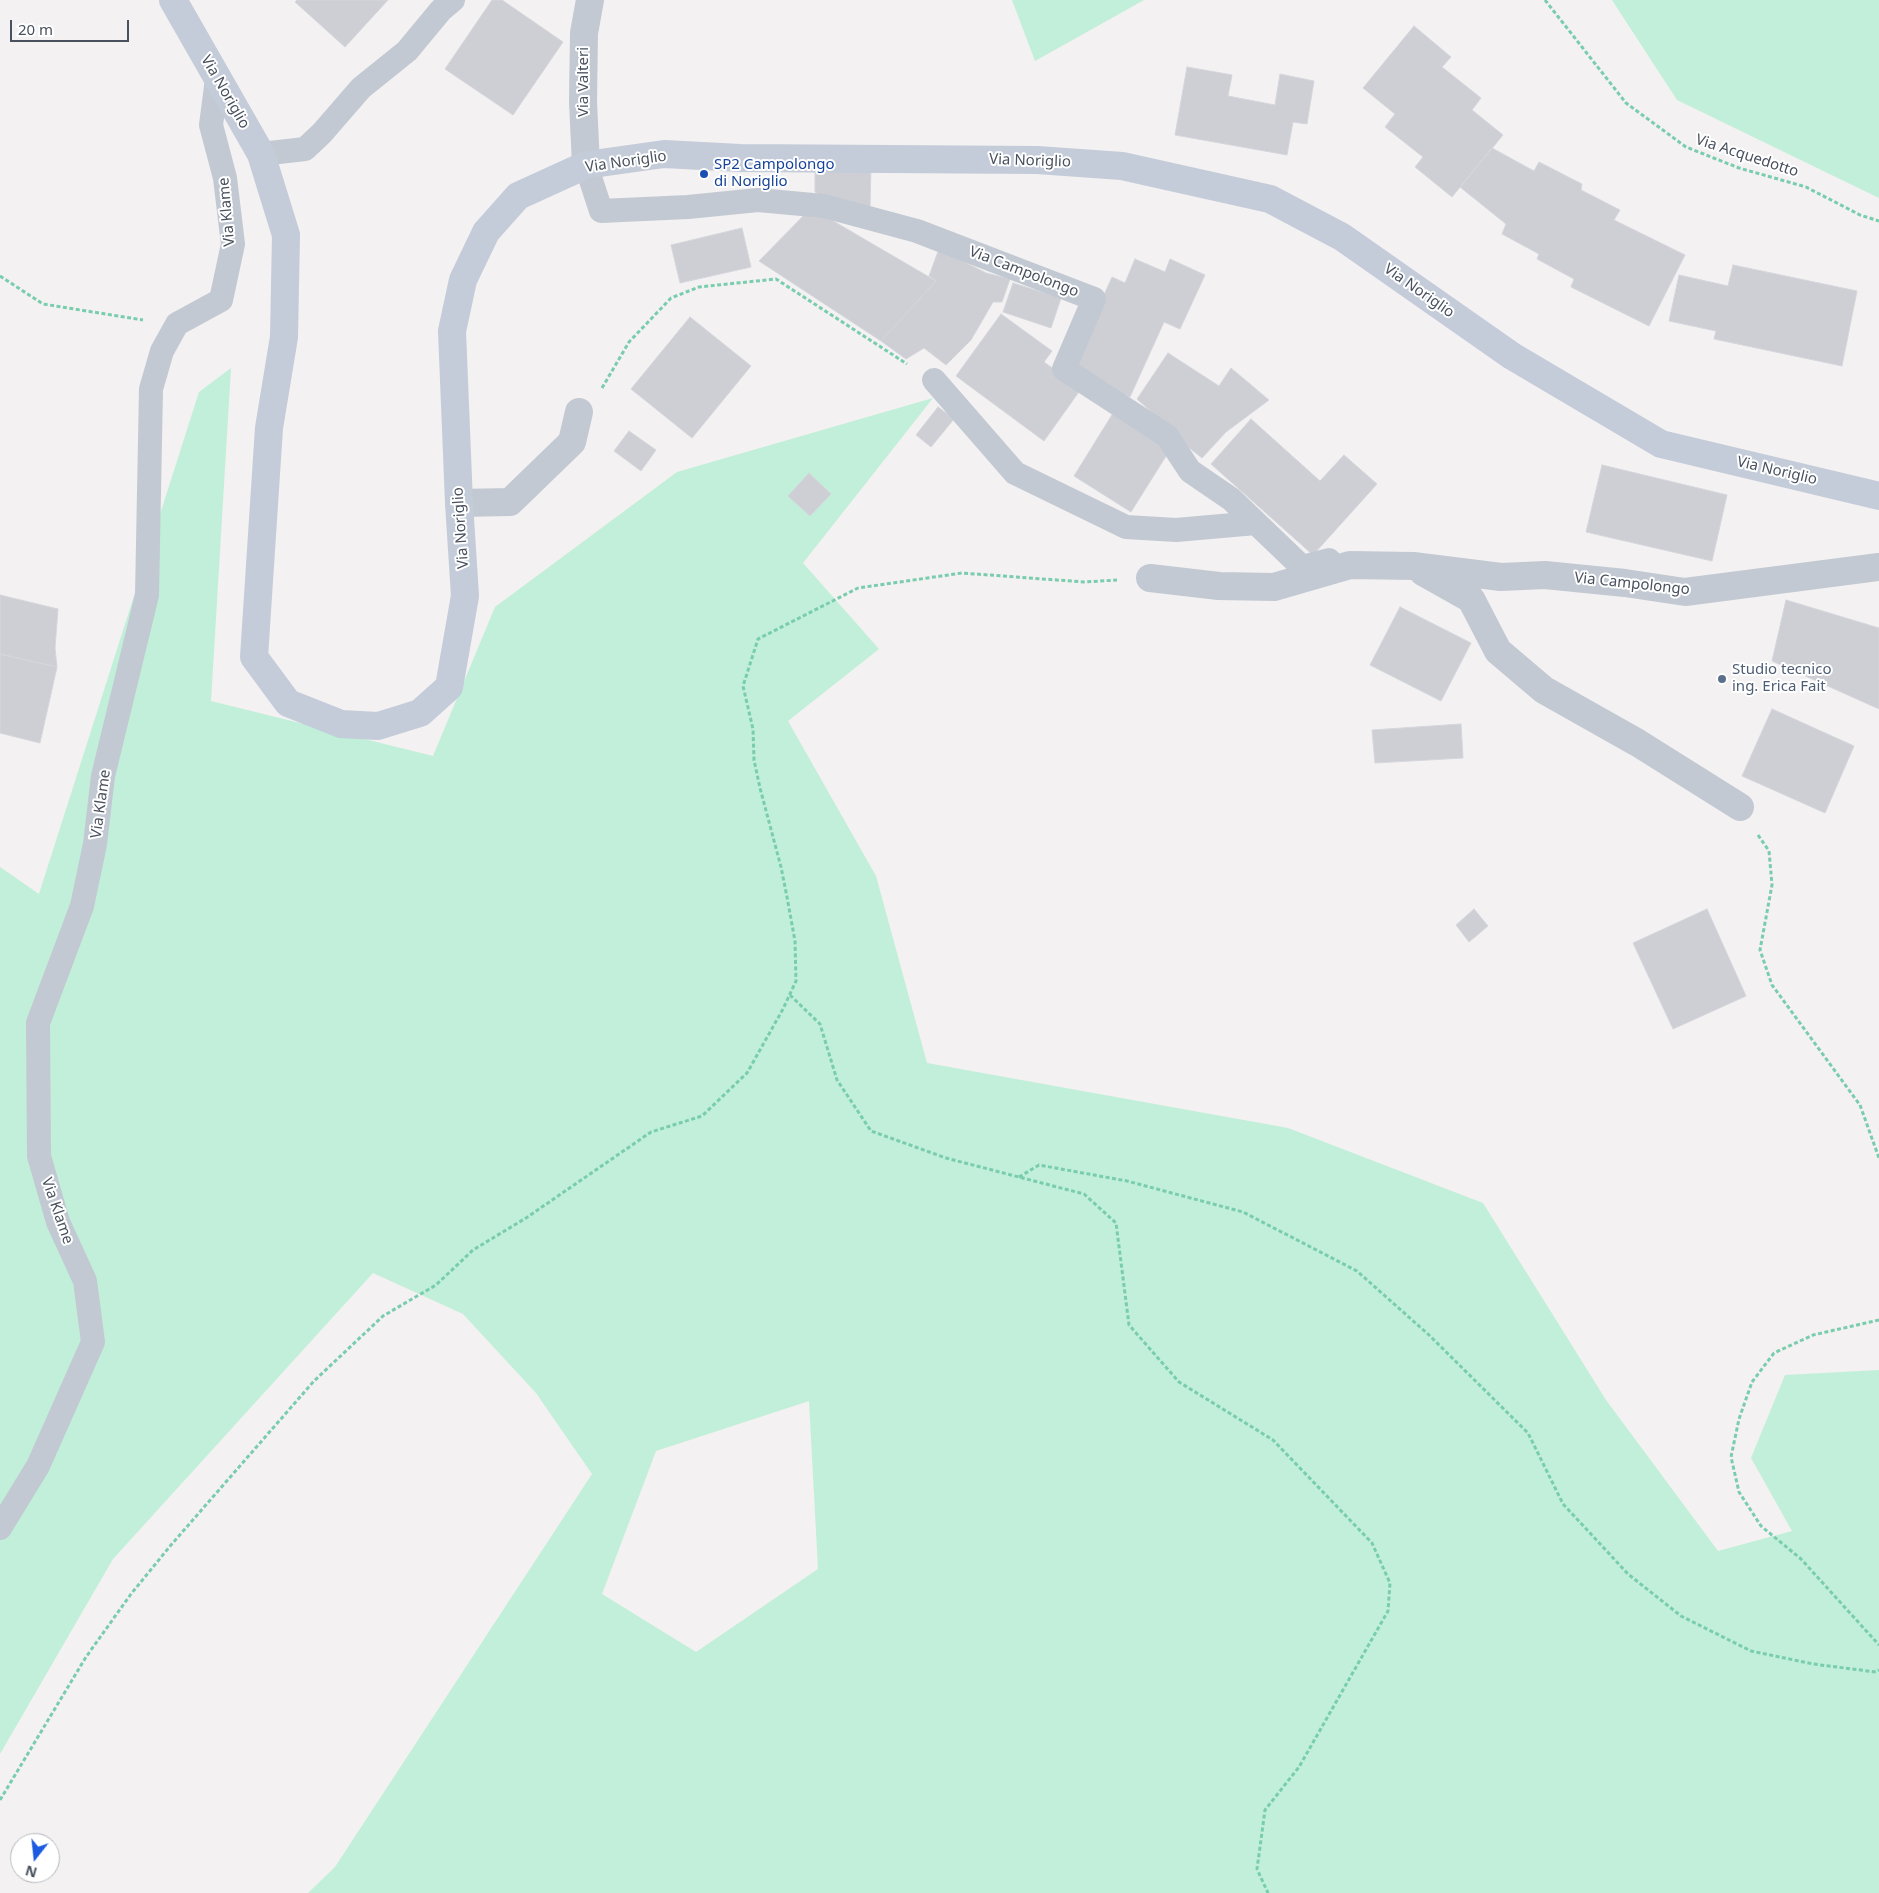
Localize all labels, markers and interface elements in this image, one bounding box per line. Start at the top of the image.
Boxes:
scale bar [12,10,131,42]
text: 20 m [18,19,53,39]
street label: Via Valteri [575,47,593,117]
street label: Via Noriglio [197,52,253,132]
street label: Via Acquedotto [1693,131,1801,181]
street label: Via Noriglio [584,147,668,177]
street label: Via Noriglio [989,151,1071,171]
place label: SP2 Campolongo di Noriglio [714,156,835,191]
marker: SP2 Campolongo di Noriglio [698,168,710,180]
street label: Via Klame [215,177,239,247]
street label: Via Campolongo [967,243,1081,301]
street label: Via Noriglio [1380,260,1458,322]
street label: Via Noriglio [1735,453,1819,489]
street label: Via Noriglio [449,487,473,569]
street label: Via Campolongo [1573,569,1691,599]
place label: Studio tecnico ing. Erica Fait [1732,661,1831,696]
marker: Studio tecnico ing. Erica Fait [1716,673,1728,685]
street label: Via Klame [87,768,115,840]
street label: Via Klame [37,1175,77,1247]
north arrow [10,1833,60,1883]
text: N [23,1861,39,1883]

